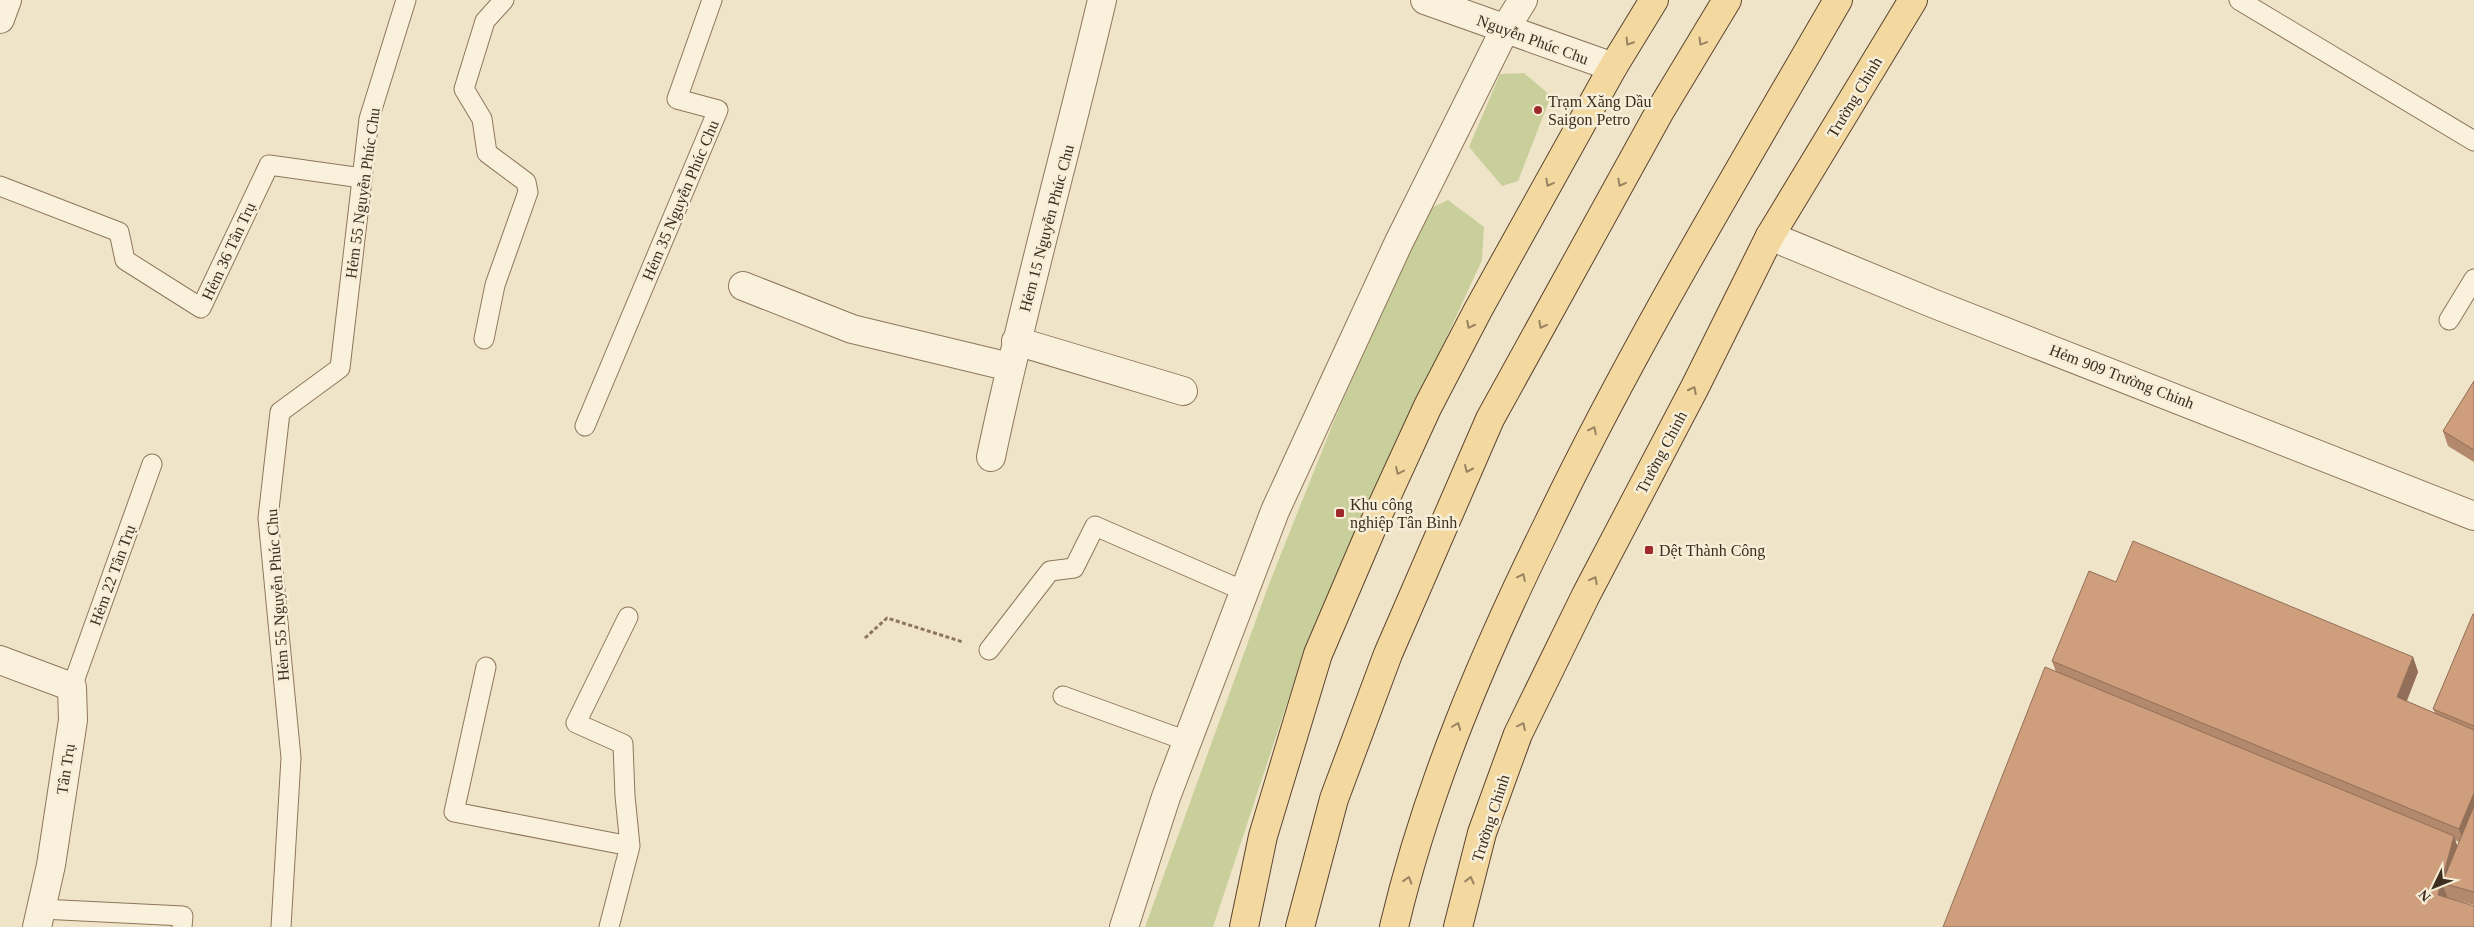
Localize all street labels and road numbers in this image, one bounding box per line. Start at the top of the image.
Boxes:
street label: Nguyễn Phúc Chu [1474,11,1591,68]
street label: Trường Chinh [1824,54,1886,141]
street label: Hẻm 55 Nguyễn Phúc Chu [342,107,384,280]
street label: Hẻm 35 Nguyễn Phúc Chu [639,118,723,283]
street label: Hẻm 15 Nguyễn Phúc Chu [1016,143,1078,314]
street label: Hẻm 36 Tân Trụ [198,200,259,303]
street label: Hẻm 909 Trường Chinh [2047,341,2197,413]
street label: Trường Chinh [1633,408,1691,497]
street label: Hẻm 55 Nguyễn Phúc Chu [263,508,293,682]
street label: Hẻm 22 Tân Trụ [86,522,139,628]
street label: Tân Trụ [53,743,78,796]
street label: Trường Chinh [1468,772,1514,864]

